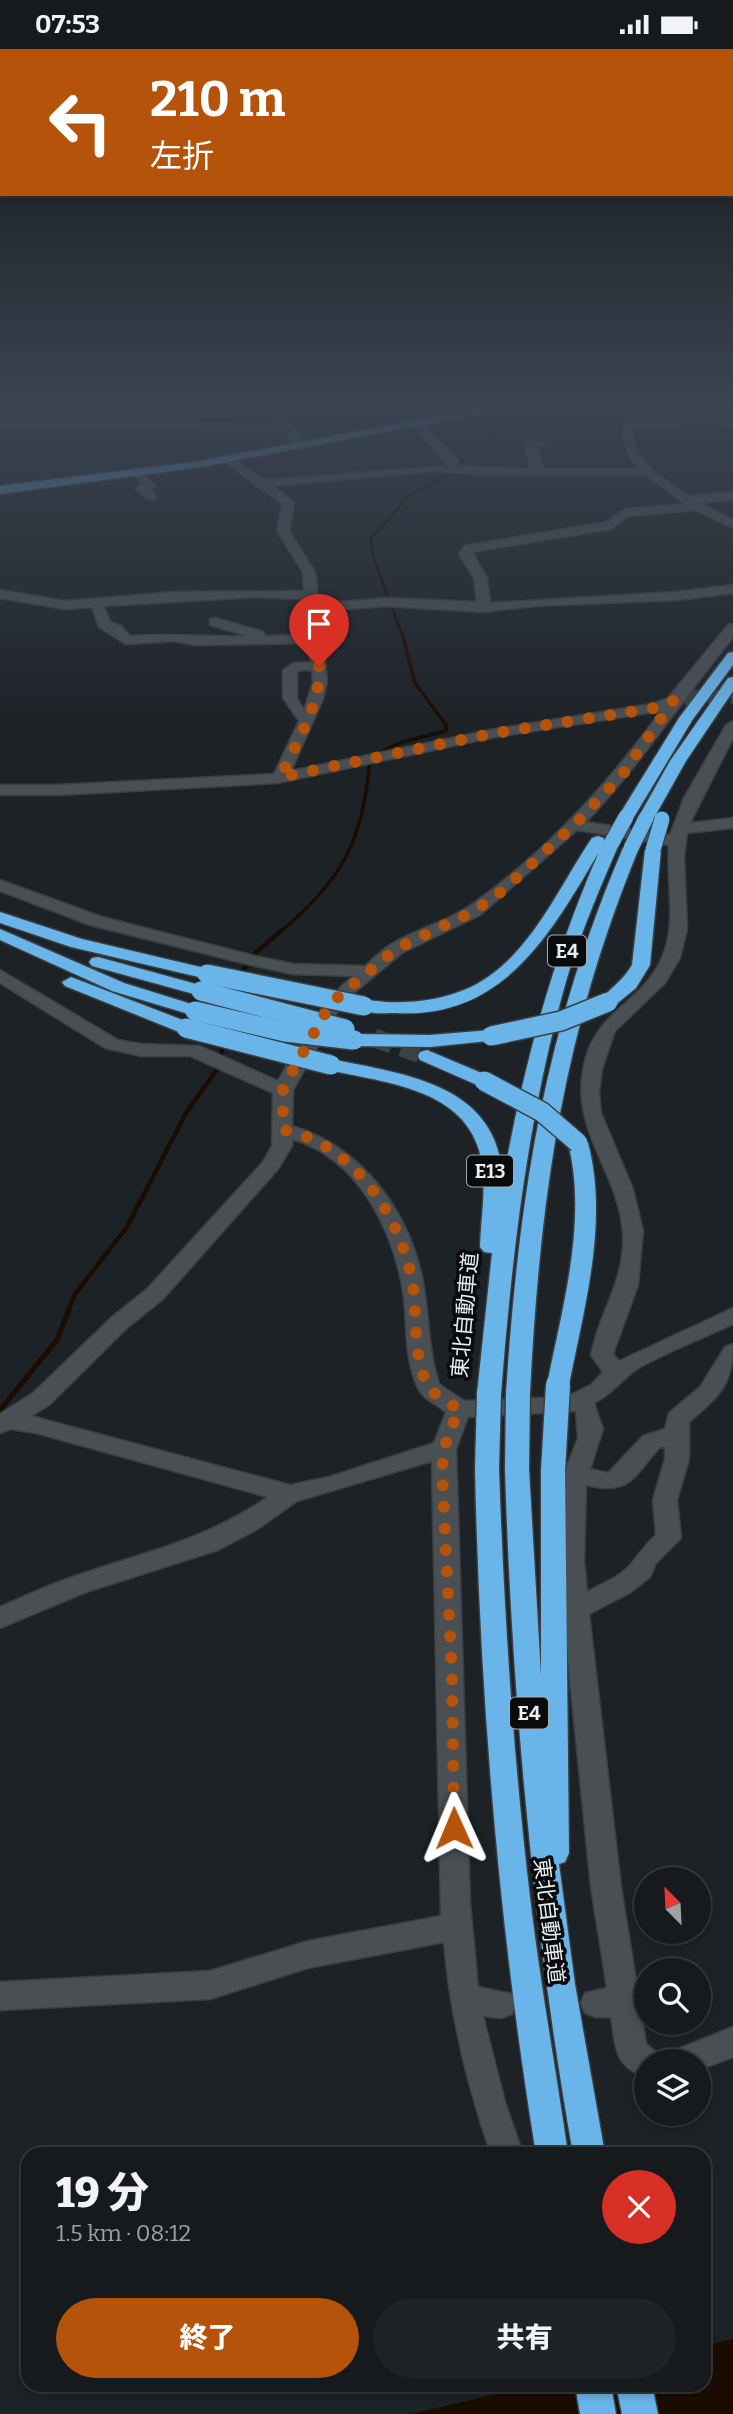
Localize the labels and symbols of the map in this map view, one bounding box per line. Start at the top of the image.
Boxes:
pin [289,594,349,666]
road number: E4 [548,936,586,967]
road number: E13 [467,1155,513,1187]
street label: 東北自動車道 [447,1251,483,1379]
road number: E4 [510,1697,548,1729]
position arrow [417,1791,491,1865]
street label: 東北自動車道 [528,1857,570,1985]
north arrow [634,1867,710,1944]

